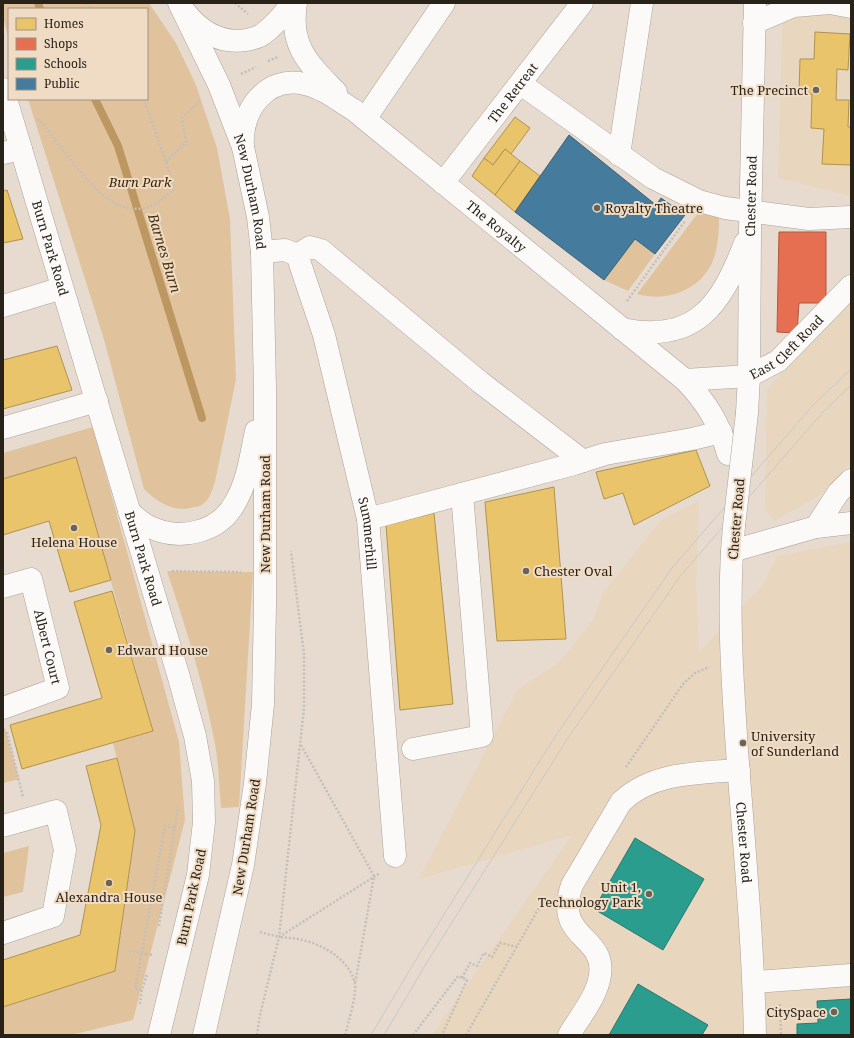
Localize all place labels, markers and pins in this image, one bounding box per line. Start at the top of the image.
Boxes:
place label: The Precinct [731,81,808,99]
marker: The Precinct [811,85,821,95]
place label: Royalty Theatre [605,199,703,217]
marker: Royalty Theatre [592,203,602,213]
marker: Helena House [69,523,79,533]
place label: Helena House [31,533,117,551]
place label: Chester Oval [534,562,613,580]
marker: Chester Oval [521,566,531,576]
place label: Edward House [117,641,208,659]
marker: Edward House [104,645,114,655]
place label: University of Sunderland [751,727,839,760]
marker: University of Sunderland [738,738,748,748]
marker: Alexandra House [104,878,114,888]
place label: Unit 1, Technology Park [538,878,641,911]
place label: Alexandra House [56,888,162,906]
marker: Unit 1, Technology Park [644,889,654,899]
place label: CitySpace [766,1003,826,1021]
marker: CitySpace [829,1007,839,1017]

